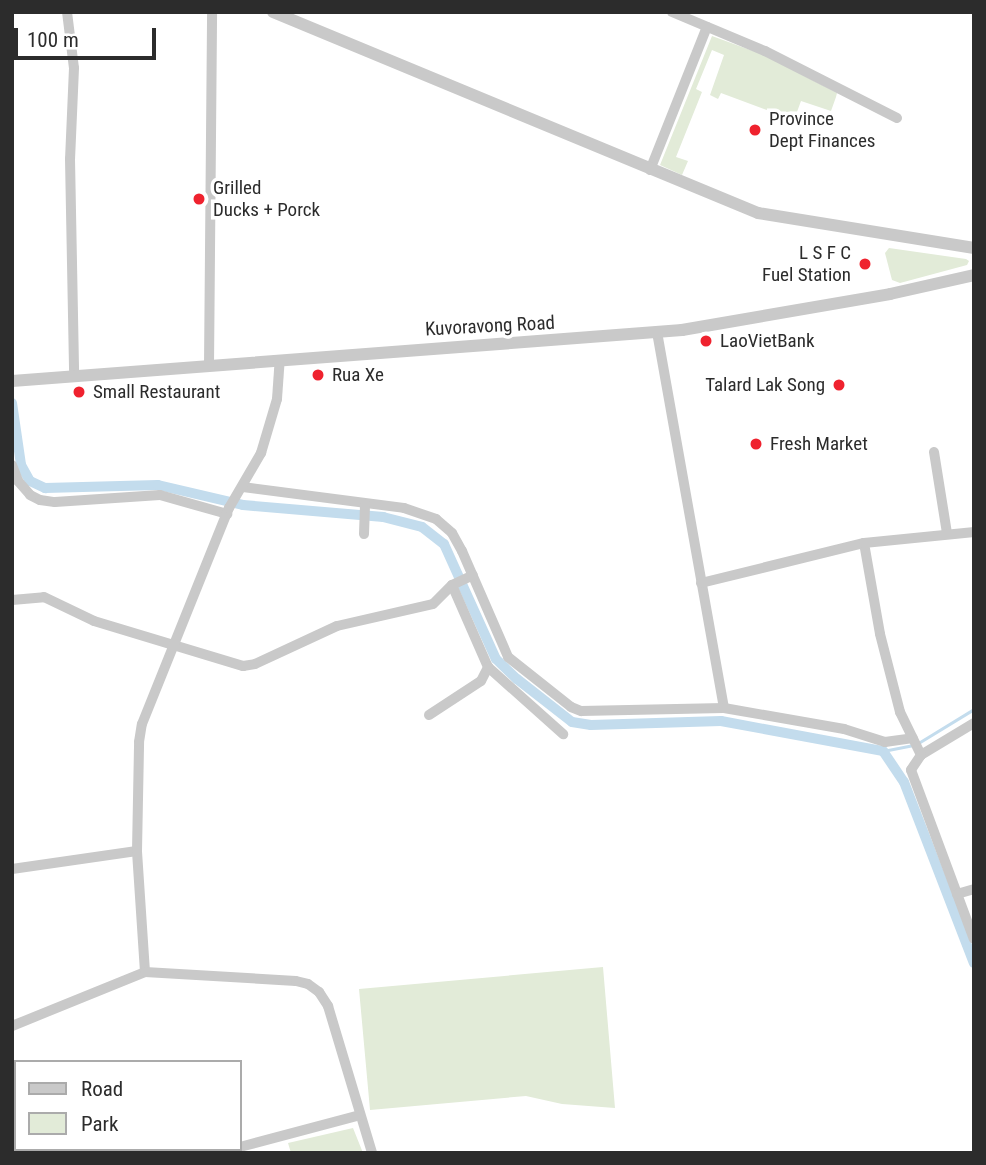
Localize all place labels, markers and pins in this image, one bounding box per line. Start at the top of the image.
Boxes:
place label: Province Dept Finances [769,108,875,152]
marker: Province Dept Finances [747,122,763,138]
place label: Grilled Ducks + Porck [213,177,320,221]
marker: Grilled Ducks + Porck [191,191,207,207]
place label: L S F C Fuel Station [762,242,851,286]
marker: L S F C Fuel Station [857,256,873,272]
place label: LaoVietBank [720,330,814,352]
marker: LaoVietBank [698,333,714,349]
place label: Rua Xe [332,364,384,386]
marker: Rua Xe [310,367,326,383]
place label: Talard Lak Song [705,374,825,396]
marker: Talard Lak Song [831,377,847,393]
place label: Small Restaurant [93,381,220,403]
marker: Small Restaurant [71,384,87,400]
place label: Fresh Market [770,433,868,455]
marker: Fresh Market [748,436,764,452]

